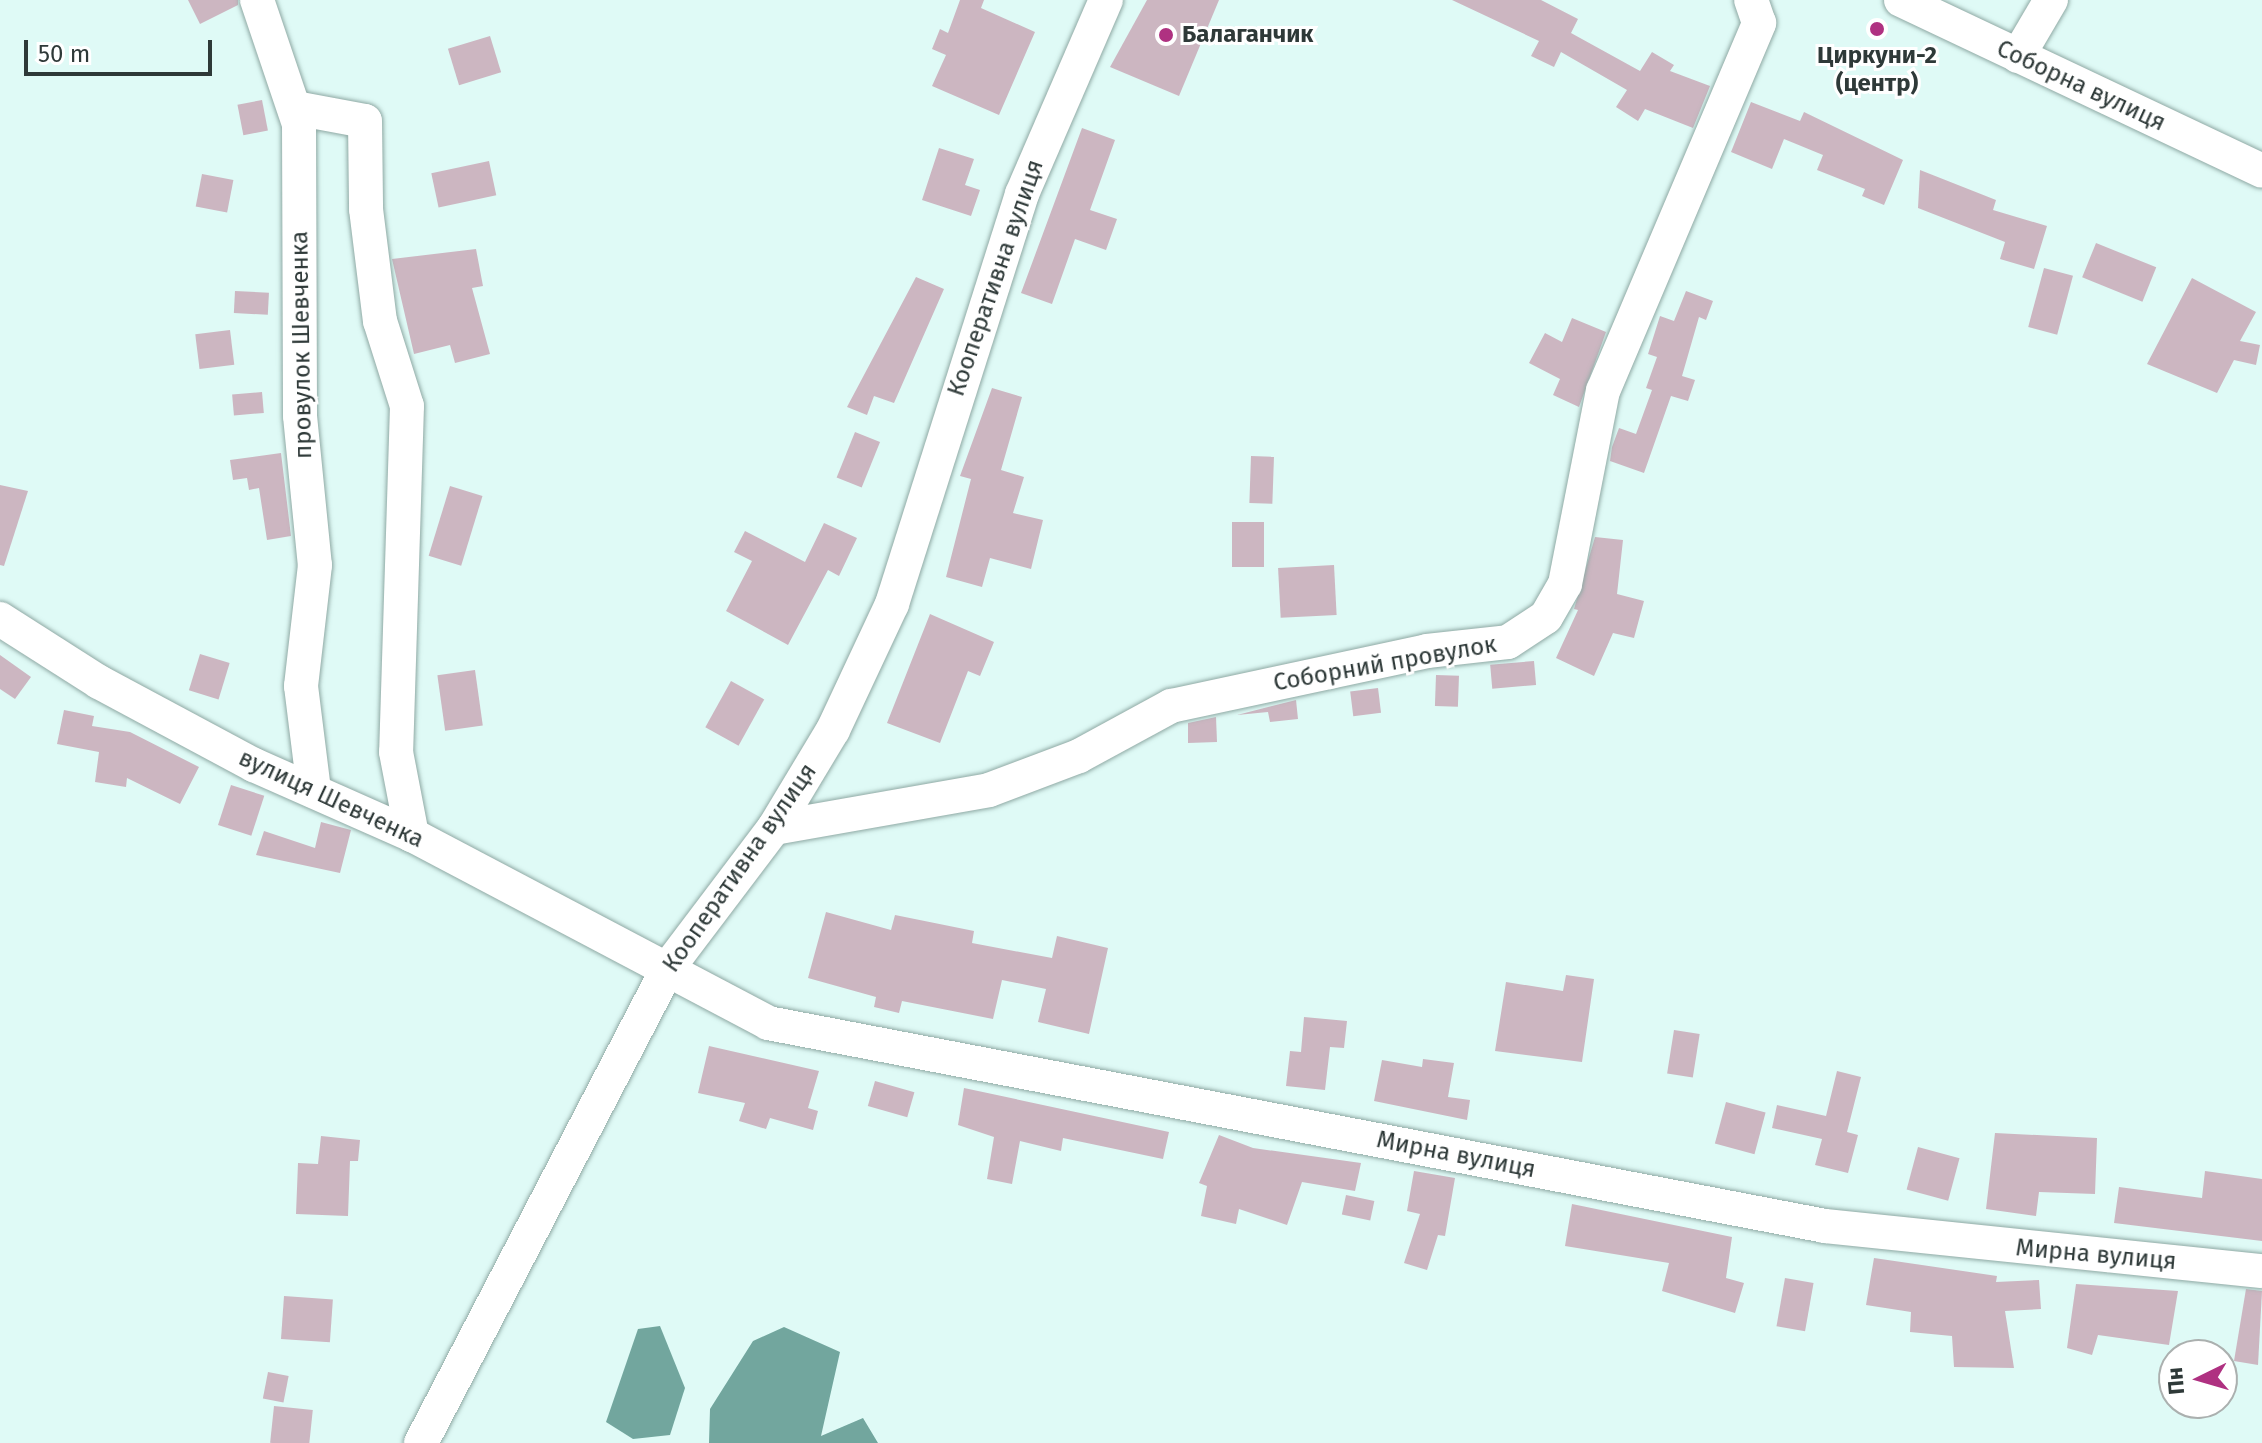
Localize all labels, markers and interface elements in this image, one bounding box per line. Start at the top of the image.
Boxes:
marker: Циркуни-2 (центр) [1868,20,1886,38]
place label: Балаганчик [1182,21,1313,49]
scale bar [28,24,216,74]
marker: Балаганчик [1157,26,1175,44]
street label: Соборна вулиця [1992,34,2170,138]
text: 50 m [38,40,90,68]
place label: Циркуни-2 (центр) [1817,42,1937,98]
street label: Кооперативна вулиця [942,156,1050,400]
street label: провулок Шевченка [286,231,318,459]
street label: Соборний провулок [1271,630,1499,698]
street label: вулиця Шевченка [234,744,428,854]
street label: Кооперативна вулиця [657,758,823,978]
street label: Мирна вулиця [1374,1125,1538,1185]
street label: Мирна вулиця [2014,1234,2178,1276]
north arrow [2158,1339,2238,1419]
text: Пн [2161,1366,2190,1396]

